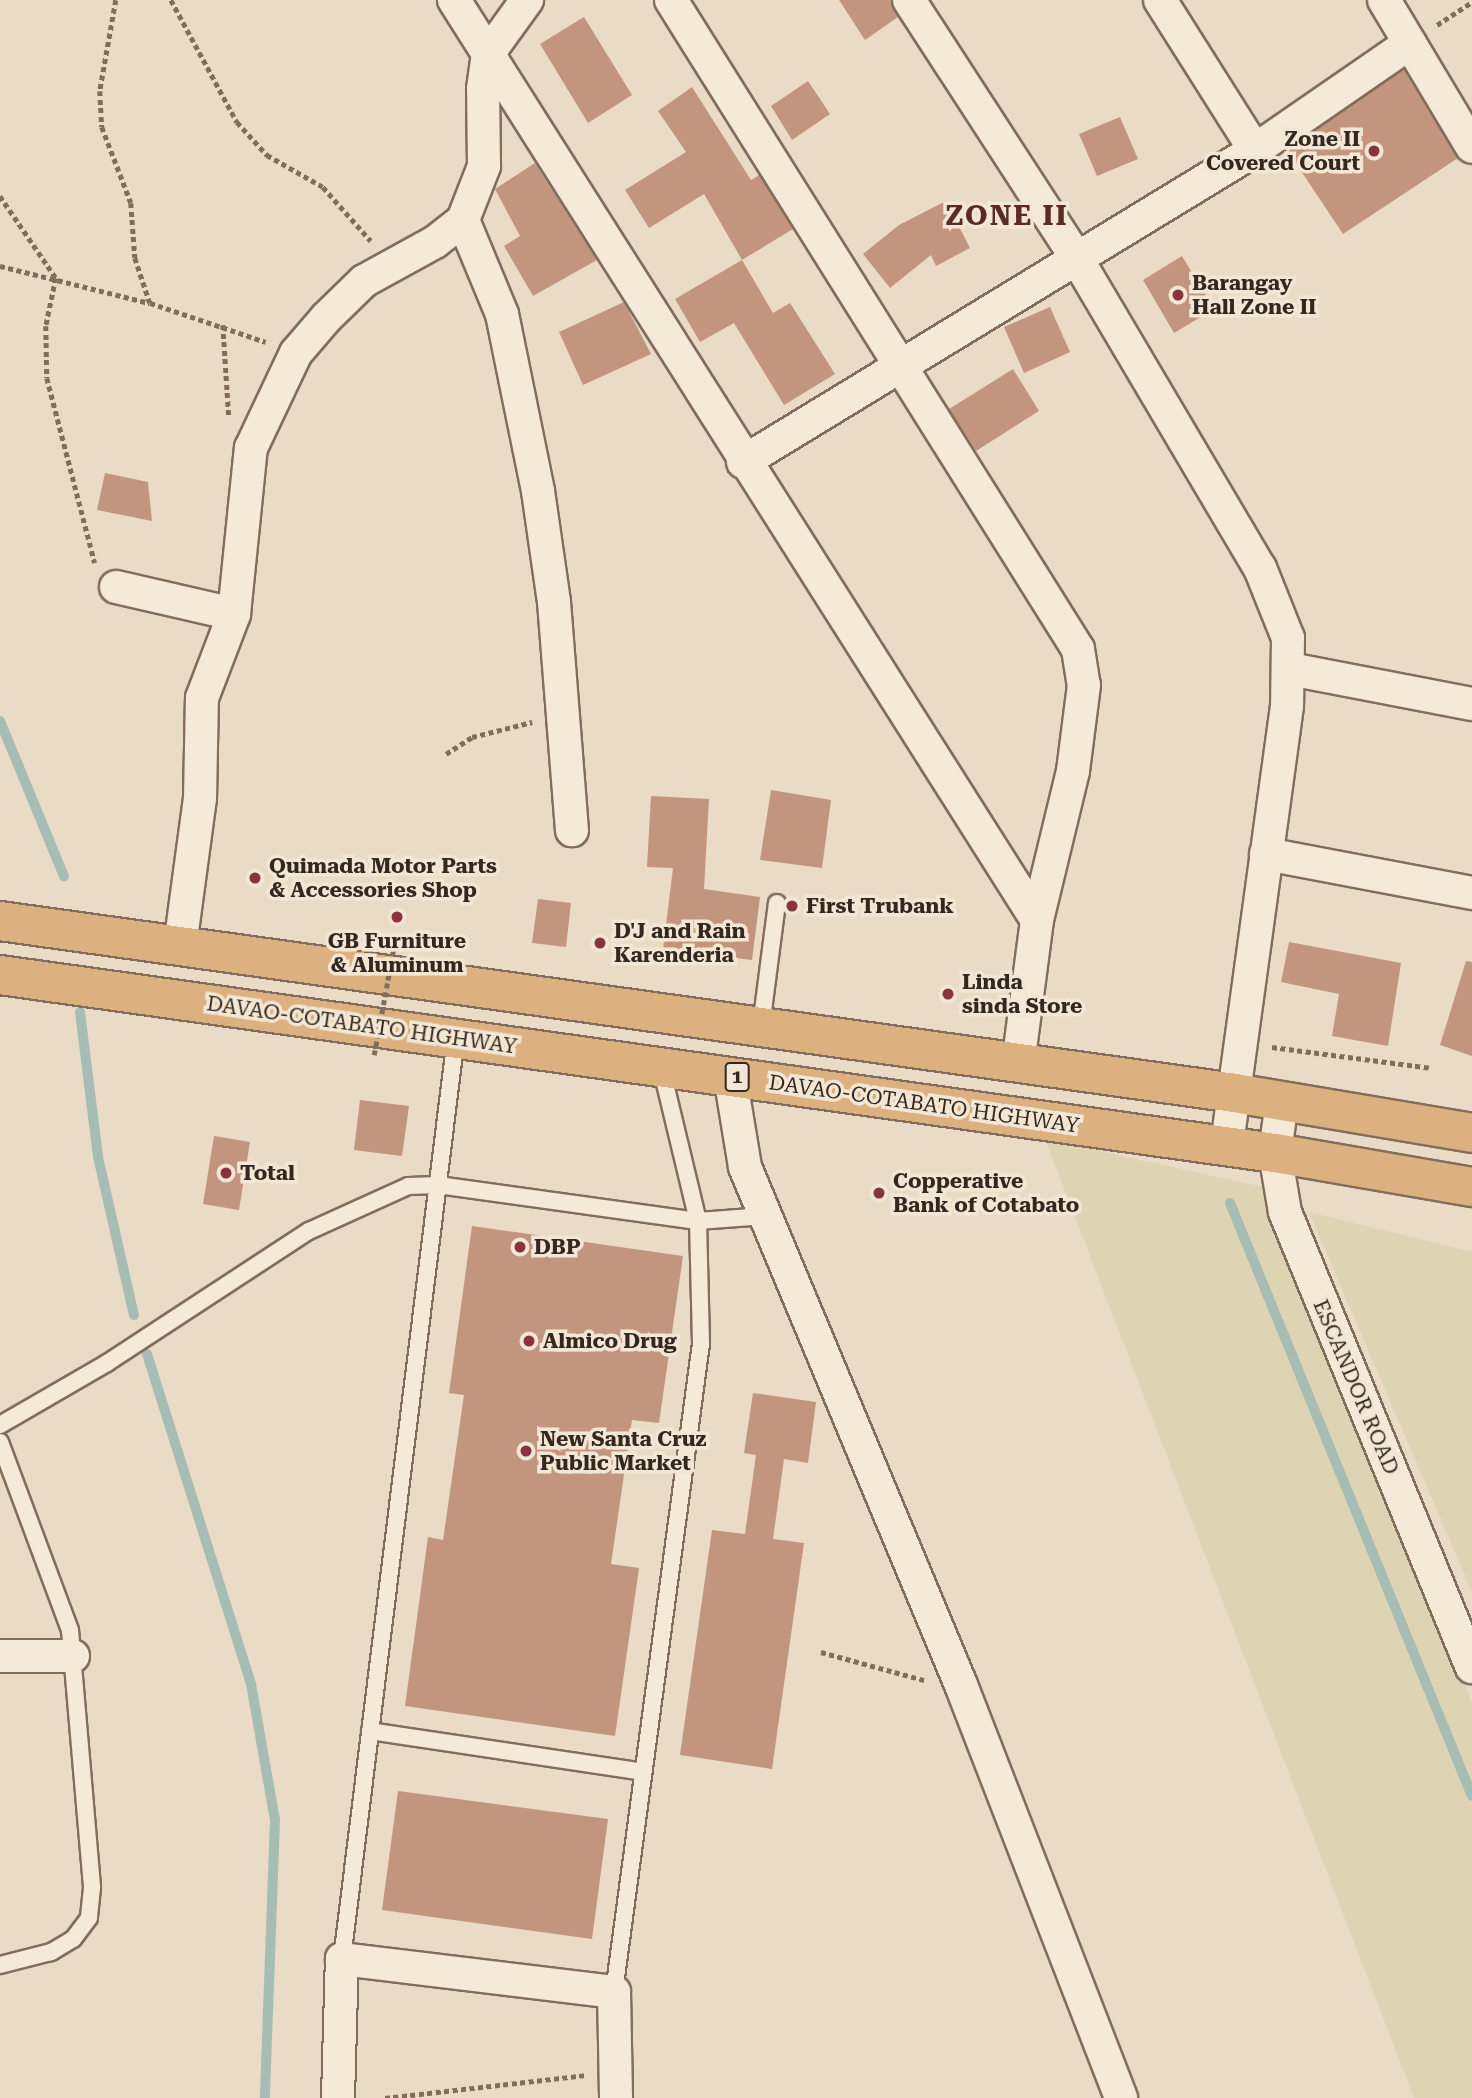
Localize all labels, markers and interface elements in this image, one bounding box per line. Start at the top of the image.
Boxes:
place label: Zone II Covered Court [1206,126,1360,176]
marker: Zone II Covered Court [1366,143,1382,159]
district label: ZONE II [946,199,1068,233]
place label: Barangay Hall Zone II [1192,270,1316,320]
marker: Barangay Hall Zone II [1170,287,1186,303]
place label: Quimada Motor Parts & Accessories Shop [269,853,497,903]
marker: Quimada Motor Parts & Accessories Shop [247,870,263,886]
place label: First Trubank [806,893,954,919]
marker: First Trubank [784,898,800,914]
marker: GB Furniture & Aluminum [389,909,405,925]
place label: D'J and Rain Karenderia [614,918,746,968]
place label: GB Furniture & Aluminum [328,928,466,978]
marker: D'J and Rain Karenderia [592,935,608,951]
place label: Linda sinda Store [962,969,1082,1019]
marker: Linda sinda Store [940,986,956,1002]
street label: DAVAO-COTABATO HIGHWAY [205,991,519,1059]
road number: 1 [723,1062,751,1092]
street label: DAVAO-COTABATO HIGHWAY [767,1070,1081,1138]
place label: Total [240,1160,295,1186]
marker: Total [218,1165,234,1181]
place label: Copperative Bank of Cotabato [893,1168,1079,1218]
marker: Copperative Bank of Cotabato [871,1185,887,1201]
place label: DBP [534,1234,580,1260]
marker: DBP [512,1239,528,1255]
street label: ESCANDOR ROAD [1308,1296,1404,1478]
place label: Almico Drug [543,1328,677,1354]
marker: Almico Drug [521,1333,537,1349]
place label: New Santa Cruz Public Market [540,1426,706,1476]
marker: New Santa Cruz Public Market [518,1443,534,1459]

